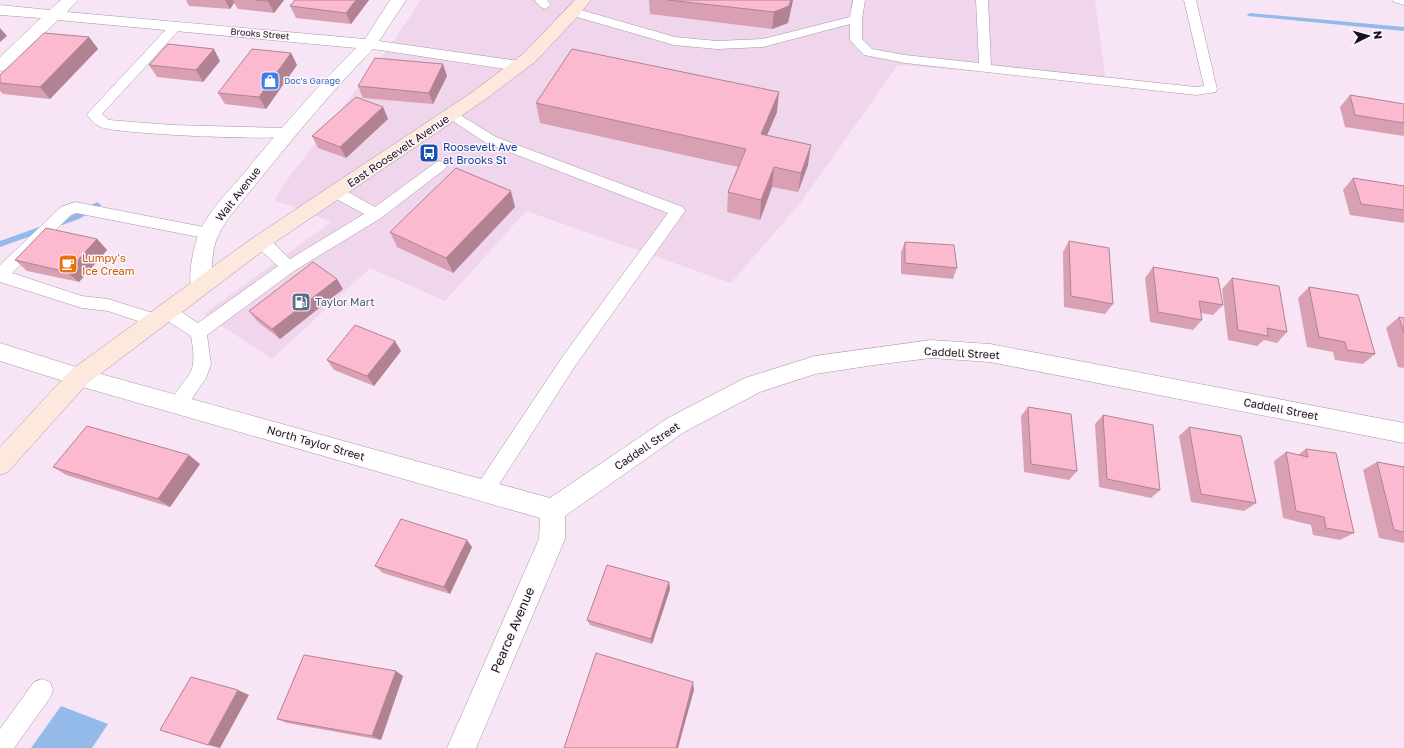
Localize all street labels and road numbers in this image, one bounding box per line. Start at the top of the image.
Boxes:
street label: Brooks Street [230,25,290,42]
street label: East Roosevelt Avenue [344,112,451,190]
street label: Wait Avenue [212,164,263,223]
street label: Caddell Street [924,344,1000,361]
street label: Caddell Street [1243,395,1320,422]
street label: Caddell Street [612,419,682,472]
street label: North Taylor Street [266,422,366,463]
street label: Pearce Avenue [487,585,537,675]

